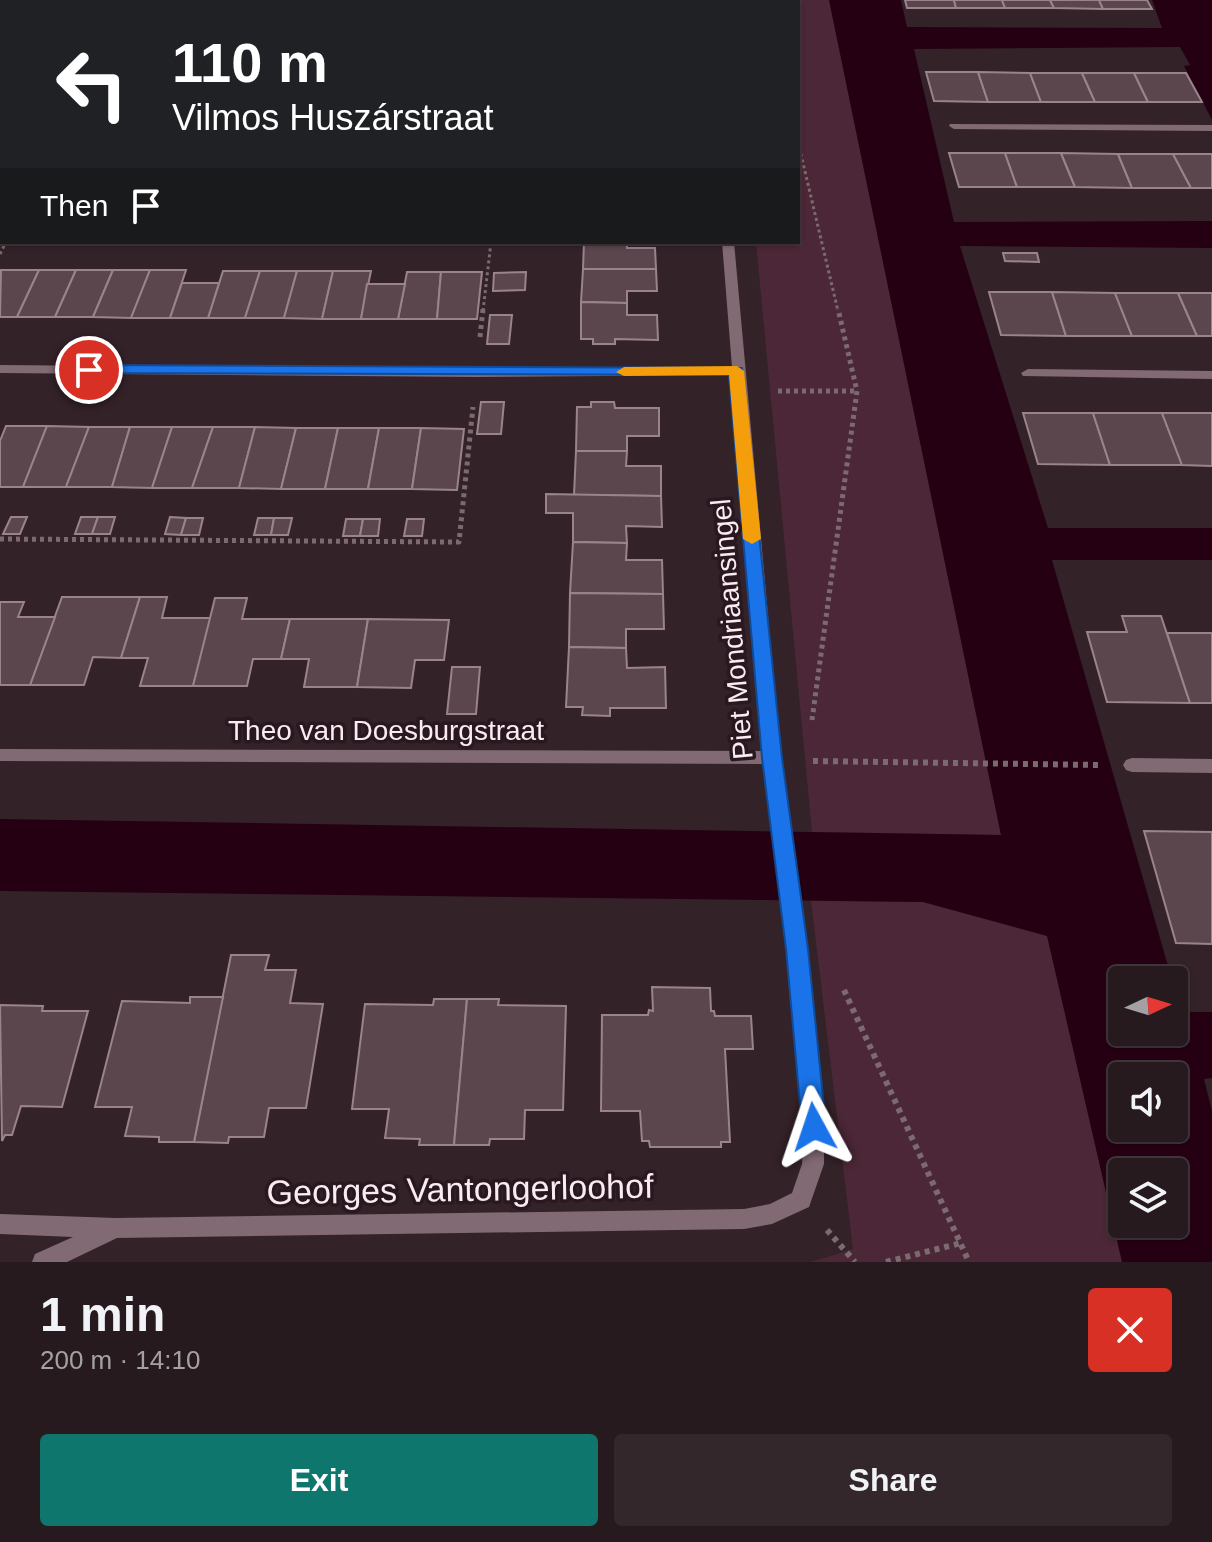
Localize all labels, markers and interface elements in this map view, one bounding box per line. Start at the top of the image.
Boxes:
text: 110 m [172,31,328,94]
icon: left [40,32,144,136]
text: Vilmos Huszárstraat [172,97,493,138]
icon: arrive [124,184,168,228]
text: Then [40,189,108,222]
pin [55,336,123,404]
icon: arrive [67,348,111,392]
street label: Piet Mondriaansingel [705,497,759,761]
street label: Theo van Doesburgstraat [228,715,544,746]
north arrow [1108,966,1188,1046]
map controls [1108,966,1188,1238]
button: sound [1108,1062,1188,1142]
position arrow [772,1085,856,1169]
button: layers [1108,1158,1188,1238]
street label: Georges Vantongerloohof [266,1167,654,1211]
text: 1 min [40,1288,165,1341]
button: close [1088,1288,1172,1372]
text: 200 m · 14:10 [40,1345,200,1375]
button: Exit [40,1434,598,1526]
button: Share [614,1434,1172,1526]

